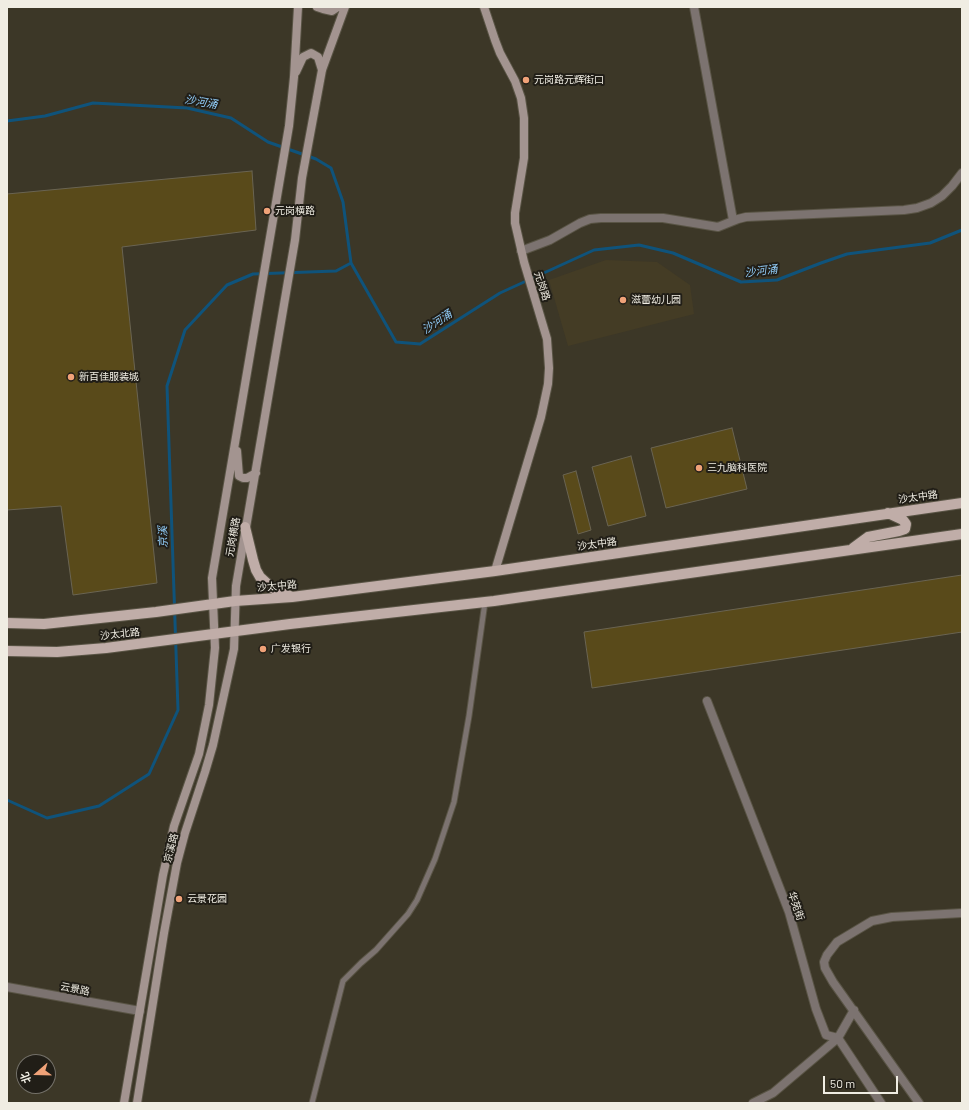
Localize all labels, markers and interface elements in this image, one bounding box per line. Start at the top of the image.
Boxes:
place label: 元岗路元辉街口 [534,74,604,86]
marker: 元岗路元辉街口 [521,75,531,85]
water label: 沙河涌 [184,93,218,111]
place label: 元岗横路 [275,205,315,217]
marker: 元岗横路 [262,206,272,216]
water label: 沙河涌 [744,262,778,280]
street label: 元岗路 [532,270,552,302]
place label: 滋蕾幼儿园 [631,294,681,306]
marker: 滋蕾幼儿园 [618,295,628,305]
water label: 沙河涌 [420,307,454,337]
place label: 新百佳服装城 [79,371,139,383]
marker: 新百佳服装城 [66,372,76,382]
place label: 三九脑科医院 [707,462,767,474]
marker: 三九脑科医院 [694,463,704,473]
street label: 沙太中路 [897,488,939,506]
street label: 元岗横路 [224,516,242,558]
water label: 京溪 [156,526,170,548]
street label: 沙太中路 [576,535,618,553]
street label: 沙太中路 [257,578,297,594]
street label: 沙太北路 [99,626,141,642]
place label: 广发银行 [271,643,311,655]
marker: 广发银行 [258,644,268,654]
street label: 京溪路 [162,832,180,864]
street label: 华苑街 [785,890,807,922]
place label: 云景花园 [187,893,227,905]
marker: 云景花园 [174,894,184,904]
street label: 云景路 [59,980,91,998]
north arrow [16,1054,56,1094]
scale bar [825,1068,900,1094]
text: 北 [17,1071,33,1085]
text: 50 m [830,1076,855,1090]

